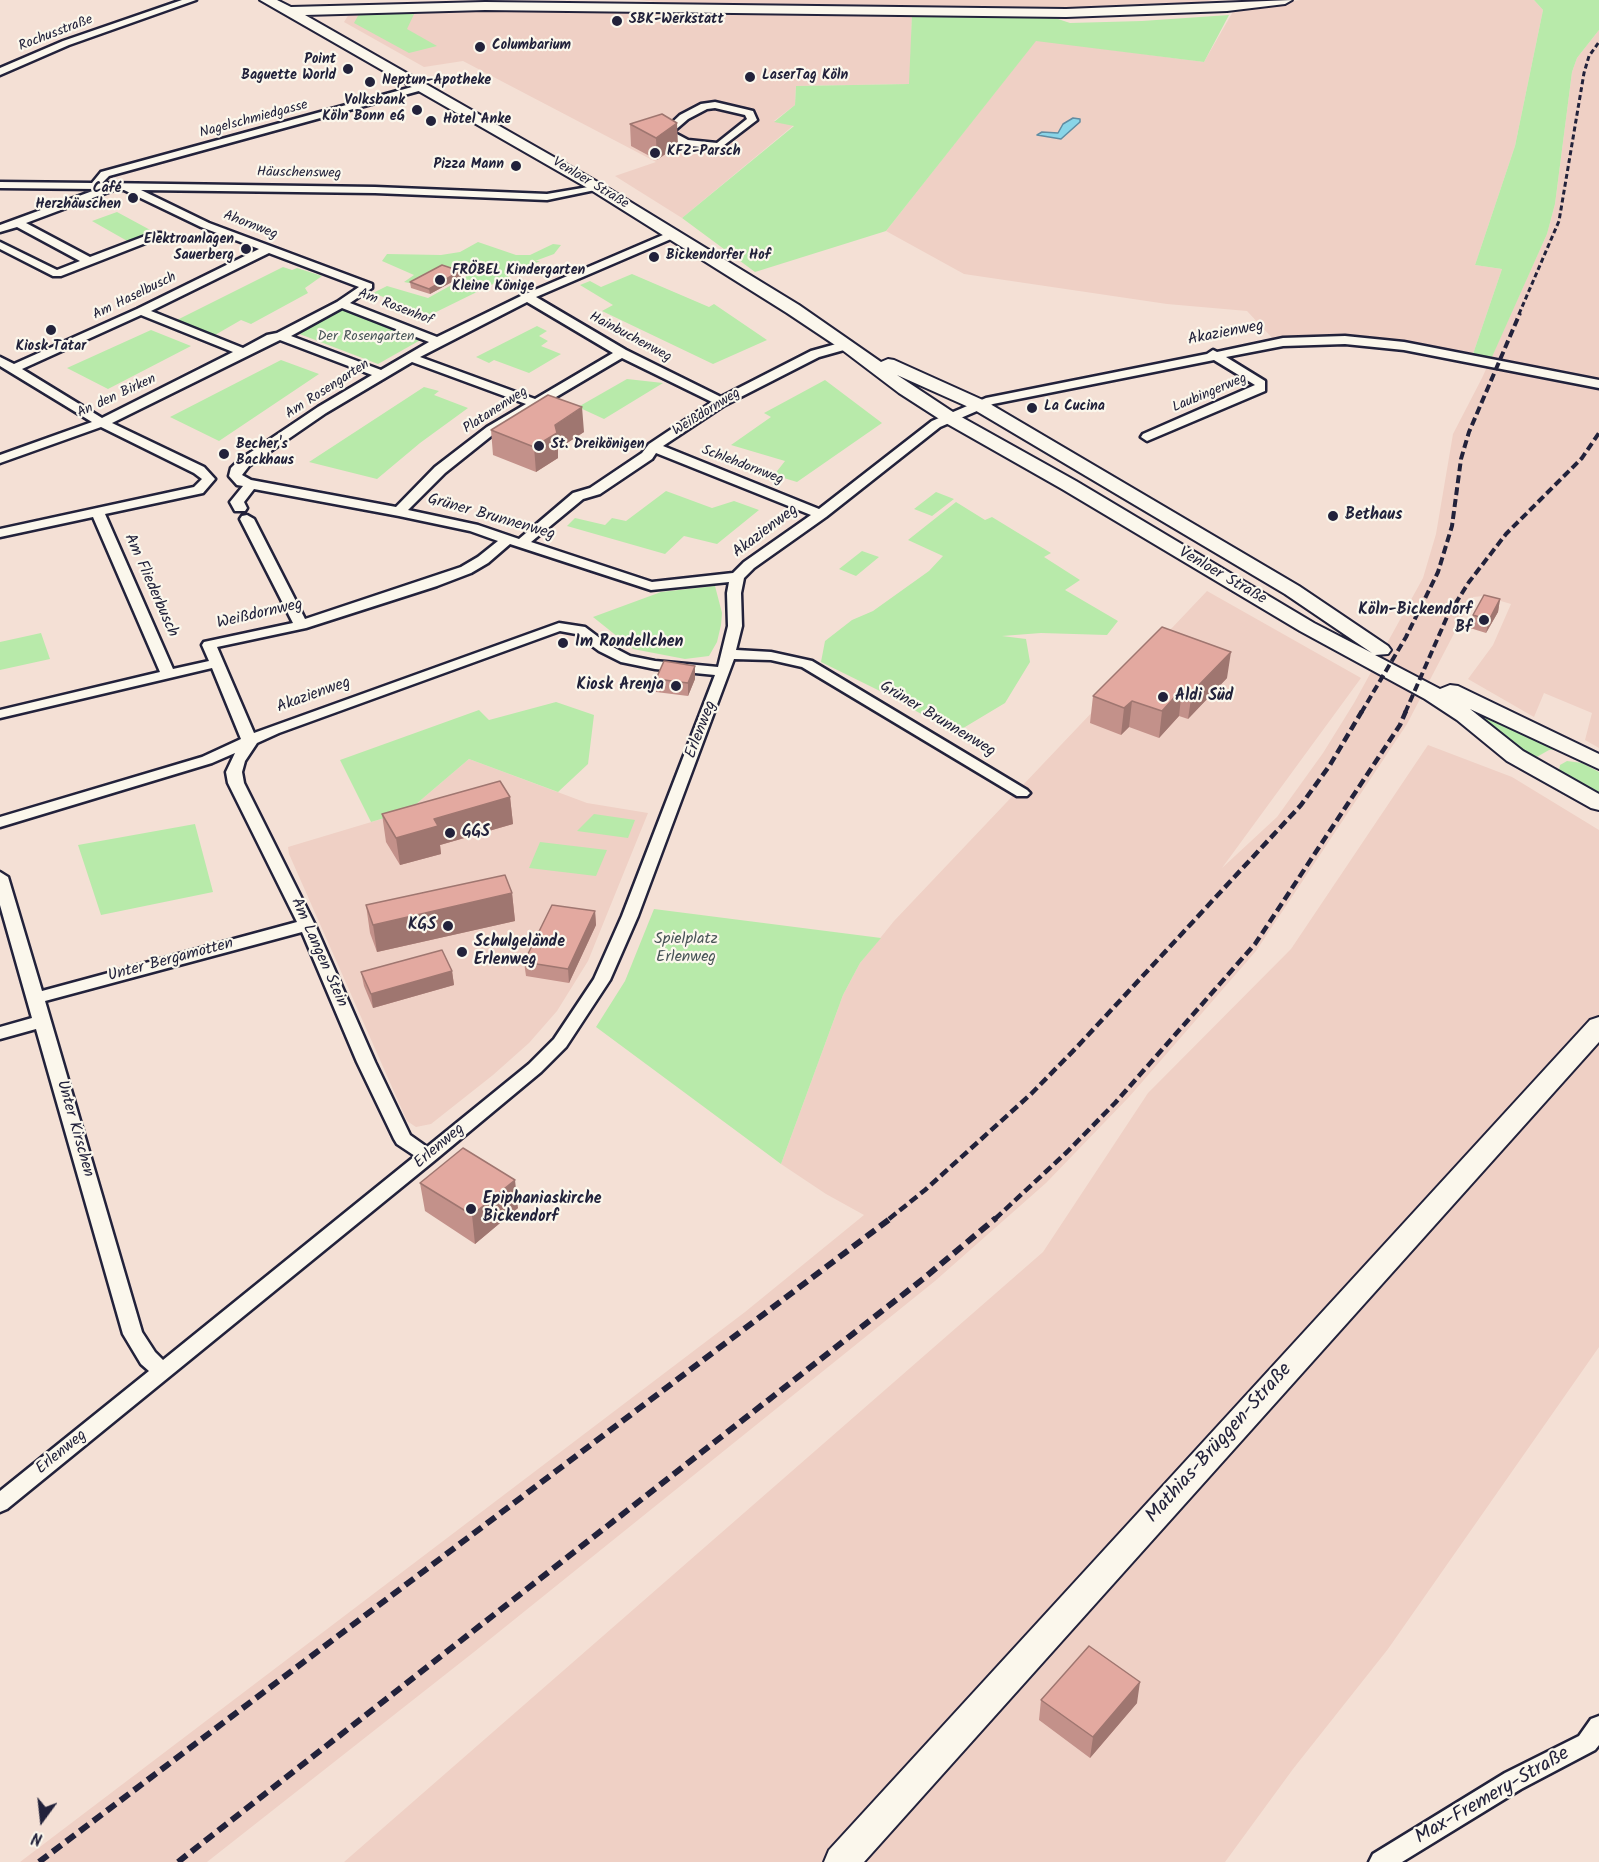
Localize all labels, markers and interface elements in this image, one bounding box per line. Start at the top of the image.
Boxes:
street label: Rochusstraße [17,12,95,56]
place label: SBK-Werkstatt [629,13,724,29]
marker: SBK-Werkstatt [610,14,624,28]
place label: Columbarium [492,39,571,55]
marker: Columbarium [473,40,487,54]
place label: Point Baguette World [241,53,336,86]
marker: Point Baguette World [341,62,355,76]
place label: LaserTag Köln [762,69,848,85]
marker: LaserTag Köln [743,70,757,84]
place label: Neptun-Apotheke [382,74,491,90]
marker: Neptun-Apotheke [363,75,377,89]
place label: Volksbank Köln Bonn eG [322,94,405,126]
street label: Nagelschmiedgasse [198,97,310,143]
marker: Volksbank Köln Bonn eG [410,103,424,117]
place label: Hotel Anke [443,113,511,129]
marker: Hotel Anke [424,114,438,128]
place label: KFZ-Parsch [667,145,741,161]
marker: KFZ-Parsch [648,146,662,160]
street label: Venloer Straße [549,155,631,213]
place label: Pizza Mann [433,158,504,174]
marker: Pizza Mann [509,159,523,173]
street label: Häuschensweg [257,165,341,183]
place label: Café Herzhäuschen [35,182,121,214]
marker: Café Herzhäuschen [126,191,140,205]
street label: Ahornweg [220,208,280,244]
place label: Elektroanlagen Sauerberg [144,233,234,266]
marker: Elektroanlagen Sauerberg [239,242,253,256]
place label: Bickendorfer Hof [666,249,771,265]
marker: Bickendorfer Hof [647,250,661,264]
place label: FRÖBEL Kindergarten Kleine Könige [452,264,585,296]
street label: Am Haselbusch [91,270,179,324]
marker: FRÖBEL Kindergarten Kleine Könige [433,273,447,287]
street label: Am Rosenhof [355,286,435,330]
street label: Hainbuchenweg [586,309,674,367]
street label: Akazienweg [1186,317,1266,351]
marker: Kiosk Tatar [44,323,58,337]
park label: Der Rosengarten [318,330,414,346]
place label: Kiosk Tatar [16,340,86,356]
street label: Am Rosengarten [283,357,373,423]
street label: An den Birken [75,371,159,423]
street label: Laubingerweg [1170,371,1250,417]
street label: Platanenweg [461,384,531,438]
street label: Weißdornweg [670,386,744,440]
place label: La Cucina [1044,400,1105,416]
marker: La Cucina [1025,401,1039,415]
place label: Becher's Backhaus [236,438,294,470]
place label: St. Dreikönigen [551,438,645,454]
marker: St. Dreikönigen [532,439,546,453]
street label: Schlehdornweg [699,443,785,489]
marker: Becher's Backhaus [217,447,231,461]
street label: Grüner Brunnenweg [425,491,557,545]
street label: Akazienweg [730,501,802,563]
place label: Bethaus [1345,506,1402,526]
marker: Bethaus [1326,509,1340,523]
street label: Am Fliederbusch [119,531,181,641]
street label: Venloer Straße [1175,544,1269,610]
street label: Weißdornweg [215,596,305,634]
place label: Köln-Bickendorf Bf [1358,601,1472,639]
marker: Köln-Bickendorf Bf [1477,613,1491,627]
place label: Im Rondellchen [575,633,683,653]
marker: Im Rondellchen [556,636,570,650]
street label: Akazienweg [275,674,353,718]
place label: Kiosk Arenja [577,676,664,696]
street label: Grüner Brunnenweg [876,678,998,762]
marker: Kiosk Arenja [669,679,683,693]
place label: Aldi Süd [1175,687,1233,707]
marker: Aldi Süd [1156,690,1170,704]
street label: Erlenweg [682,699,722,761]
place label: GGS [462,823,490,843]
marker: GGS [443,826,457,840]
street label: Am Langen Stein [285,895,351,1011]
place label: KGS [408,916,436,936]
marker: KGS [441,919,455,933]
park label: Spielplatz Erlenweg [654,930,718,968]
place label: Schulgelände Erlenweg [474,933,565,971]
street label: Unter Bergamotten [106,935,236,987]
marker: Schulgelände Erlenweg [455,945,469,959]
street label: Unter Kirschen [51,1078,97,1180]
street label: Erlenweg [411,1120,469,1174]
place label: Epiphaniaskirche Bickendorf [483,1190,601,1228]
marker: Epiphaniaskirche Bickendorf [464,1202,478,1216]
street label: Mathias-Brüggen-Straße [1142,1359,1298,1529]
street label: Erlenweg [33,1427,91,1479]
street label: Max-Fremery-Straße [1412,1743,1574,1851]
north arrow [12,1790,72,1850]
text: N [29,1824,45,1851]

